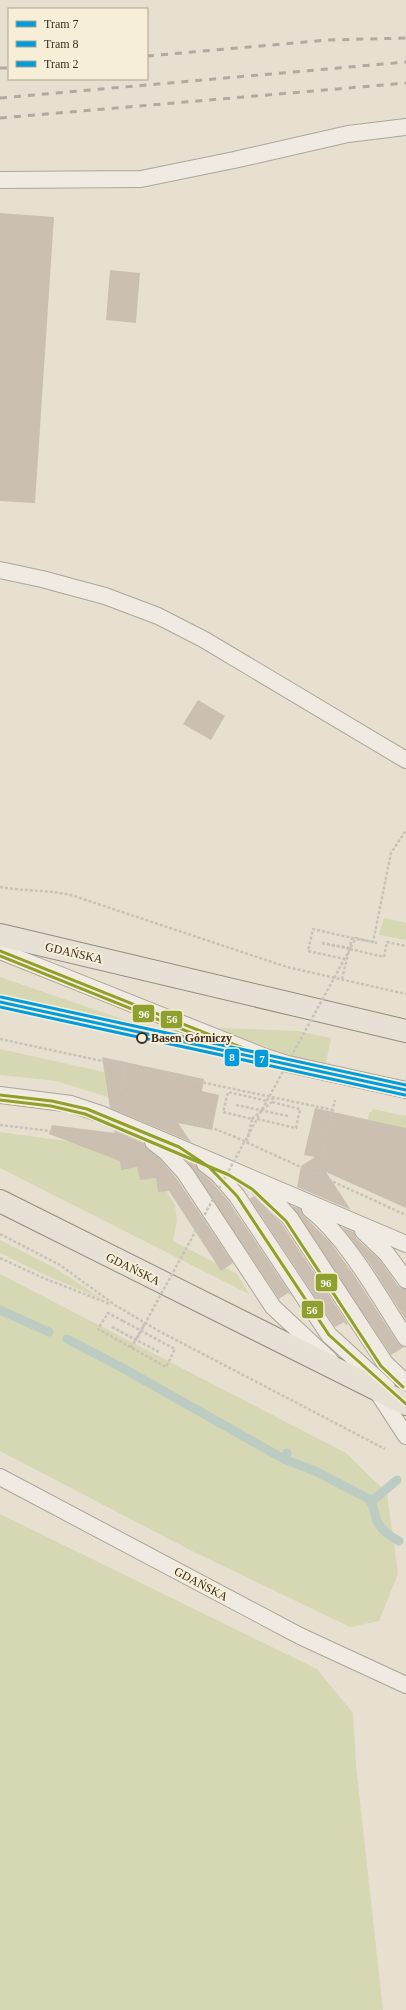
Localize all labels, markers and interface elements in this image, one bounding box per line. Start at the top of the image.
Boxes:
legend [8,8,148,80]
text: Tram 7 [44,17,79,31]
text: Tram 8 [44,37,79,51]
text: Tram 2 [44,57,79,71]
street label: GDAŃSKA [44,940,104,966]
line badge: 96 [132,1004,155,1023]
text: 96 [139,1008,150,1020]
line badge: 56 [160,1010,183,1029]
text: 56 [167,1013,178,1025]
place label: Basen Górniczy [151,1031,232,1045]
marker: Basen Górniczy [136,1032,148,1044]
line badge: 8 [224,1048,240,1067]
line badge: 7 [254,1049,269,1068]
text: 8 [229,1051,235,1063]
text: 7 [259,1053,265,1065]
street label: GDAŃSKA [104,1250,163,1288]
line badge: 96 [315,1273,338,1292]
text: 96 [321,1277,332,1289]
line badge: 56 [301,1300,324,1319]
text: 56 [307,1304,318,1316]
street label: GDAŃSKA [172,1564,230,1604]

